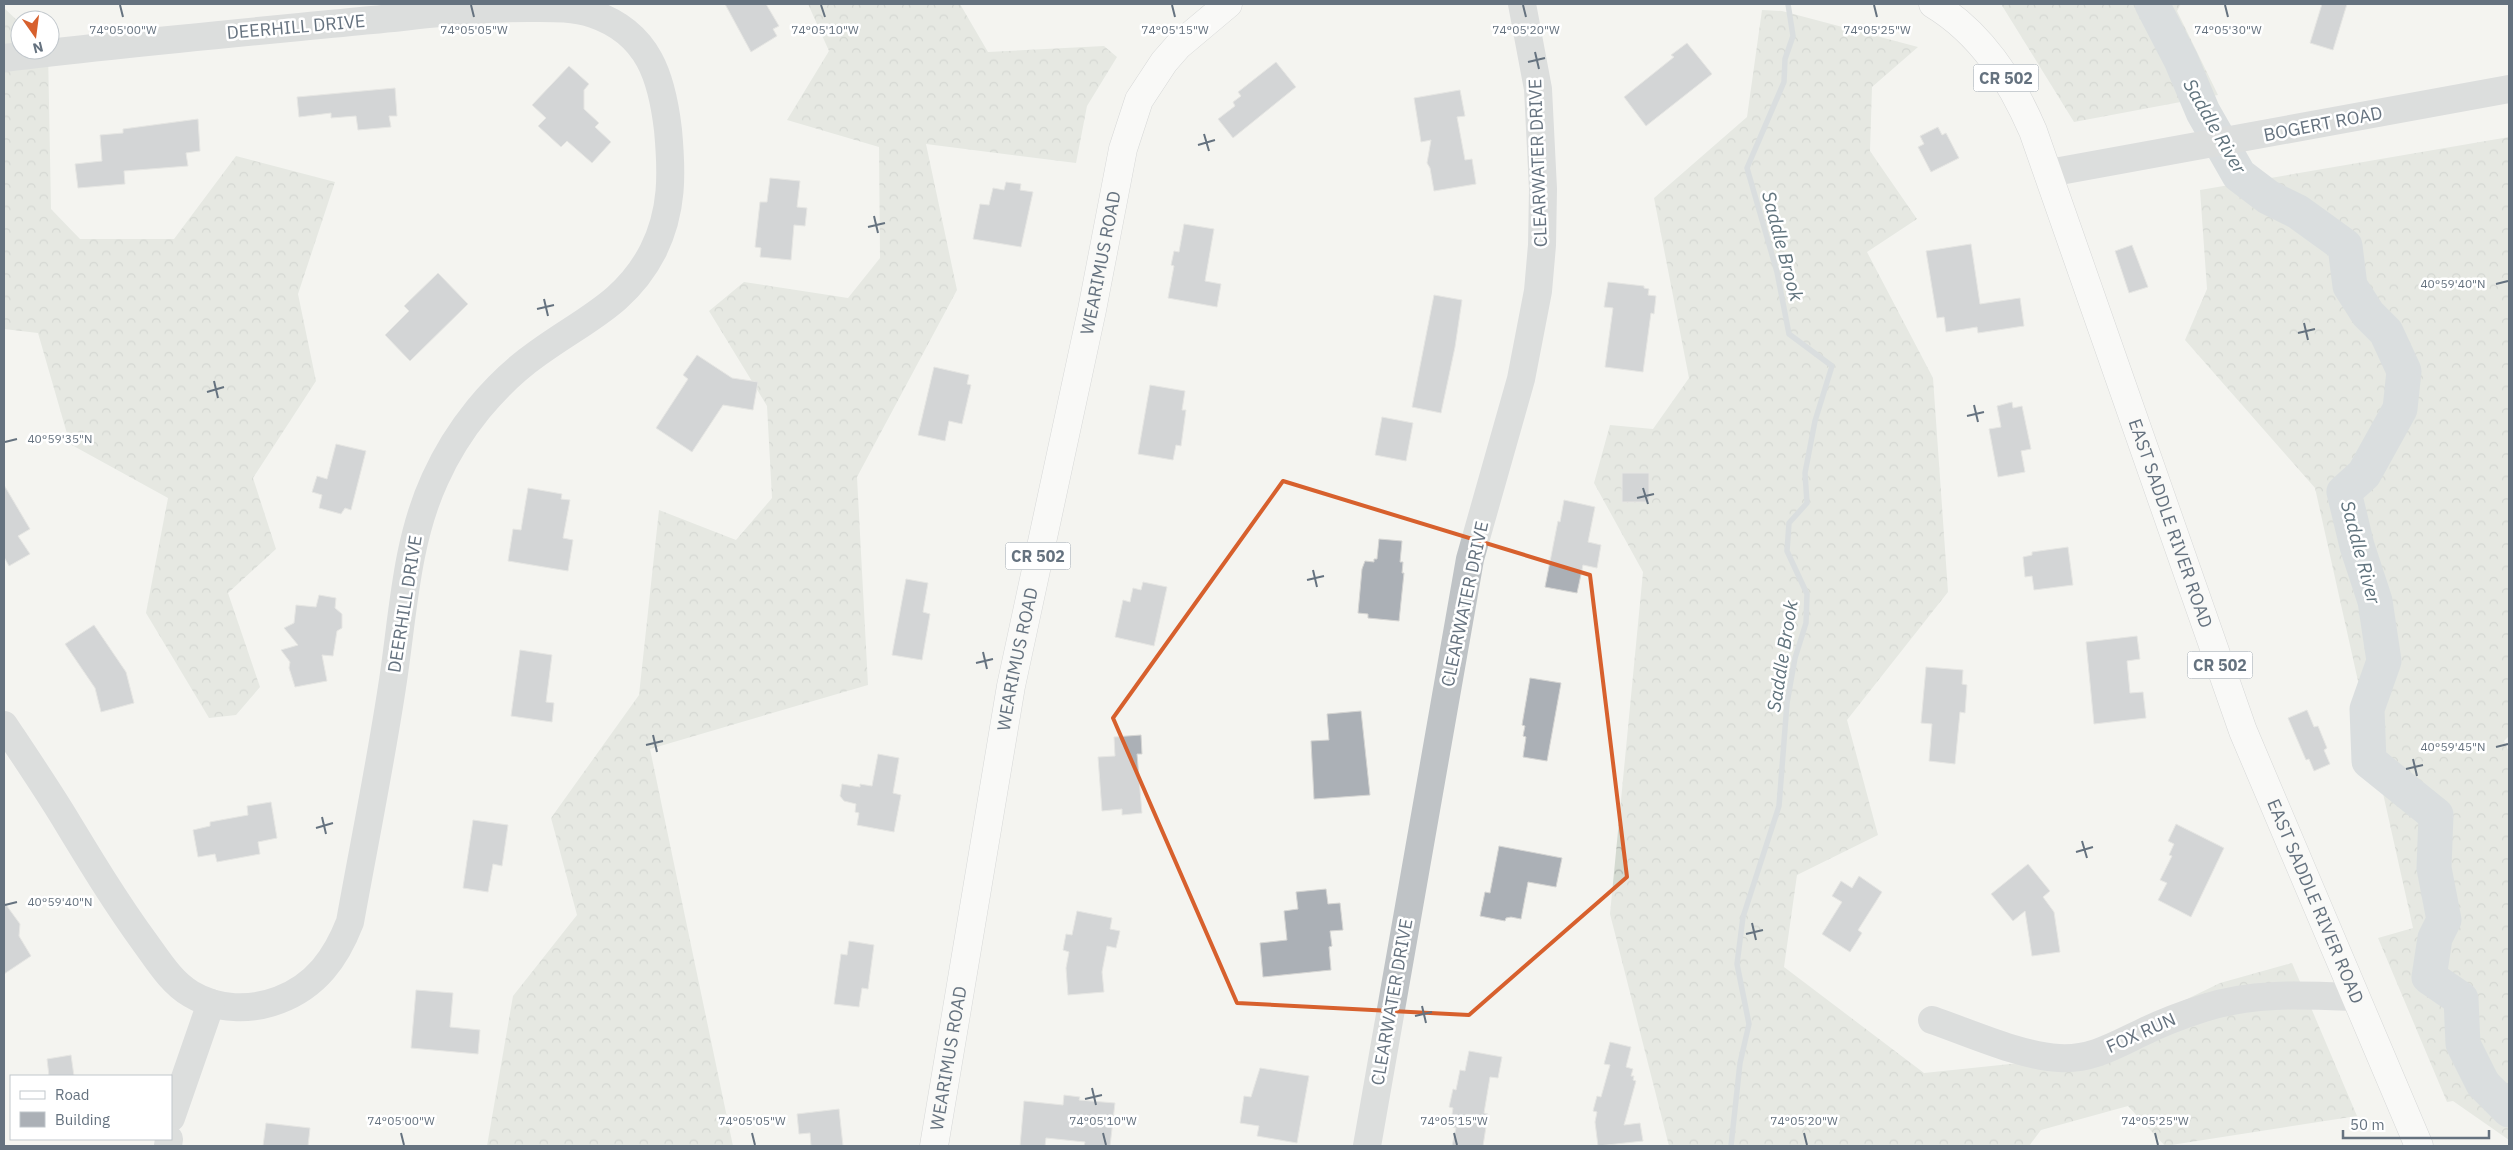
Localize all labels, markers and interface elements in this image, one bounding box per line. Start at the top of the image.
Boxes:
street label: DEERHILL DRIVE [226,9,366,44]
north arrow [10,10,60,60]
text: 74°05'00"W [89,22,157,37]
text: 74°05'05"W [440,22,508,37]
text: 74°05'10"W [791,22,859,37]
text: 74°05'15"W [1141,22,1209,37]
text: 74°05'20"W [1492,22,1560,37]
text: 74°05'25"W [1843,22,1911,37]
text: 74°05'30"W [2194,22,2262,37]
text: N [31,38,45,58]
road number: CR 502 [1974,64,2038,92]
water label: Saddle River [2178,74,2252,179]
street label: CLEARWATER DRIVE [1523,78,1552,248]
street label: BOGERT ROAD [2262,101,2384,146]
water label: Saddle Brook [1757,188,1809,305]
street label: WEARIMUS ROAD [1075,189,1126,337]
text: 40°59'40"N [2420,276,2486,291]
street label: EAST SADDLE RIVER ROAD [2124,415,2218,631]
text: 40°59'35"N [27,431,93,446]
water label: Saddle River [2336,498,2387,607]
street label: CLEARWATER DRIVE [1436,519,1493,689]
street label: DEERHILL DRIVE [382,533,427,674]
road number: CR 502 [1006,542,1070,570]
street label: WEARIMUS ROAD [992,585,1043,733]
water label: Saddle Brook [1761,597,1803,714]
road number: CR 502 [2188,652,2252,678]
text: 40°59'45"N [2420,739,2486,754]
street label: EAST SADDLE RIVER ROAD [2262,795,2369,1007]
text: 40°59'40"N [27,894,93,909]
street label: CLEARWATER DRIVE [1366,917,1417,1087]
street label: WEARIMUS ROAD [925,984,972,1132]
street label: FOX RUN [2102,1007,2179,1058]
legend [10,1075,172,1140]
text: Road [55,1085,90,1104]
scale bar [2343,1108,2489,1140]
text: Building [55,1110,110,1129]
text: 74°05'00"W [367,1113,435,1128]
text: 74°05'05"W [718,1113,786,1128]
text: 74°05'10"W [1069,1113,1137,1128]
text: 74°05'15"W [1420,1113,1488,1128]
text: 74°05'20"W [1770,1113,1838,1128]
text: 74°05'25"W [2121,1113,2189,1128]
text: 50 m [2350,1115,2385,1134]

